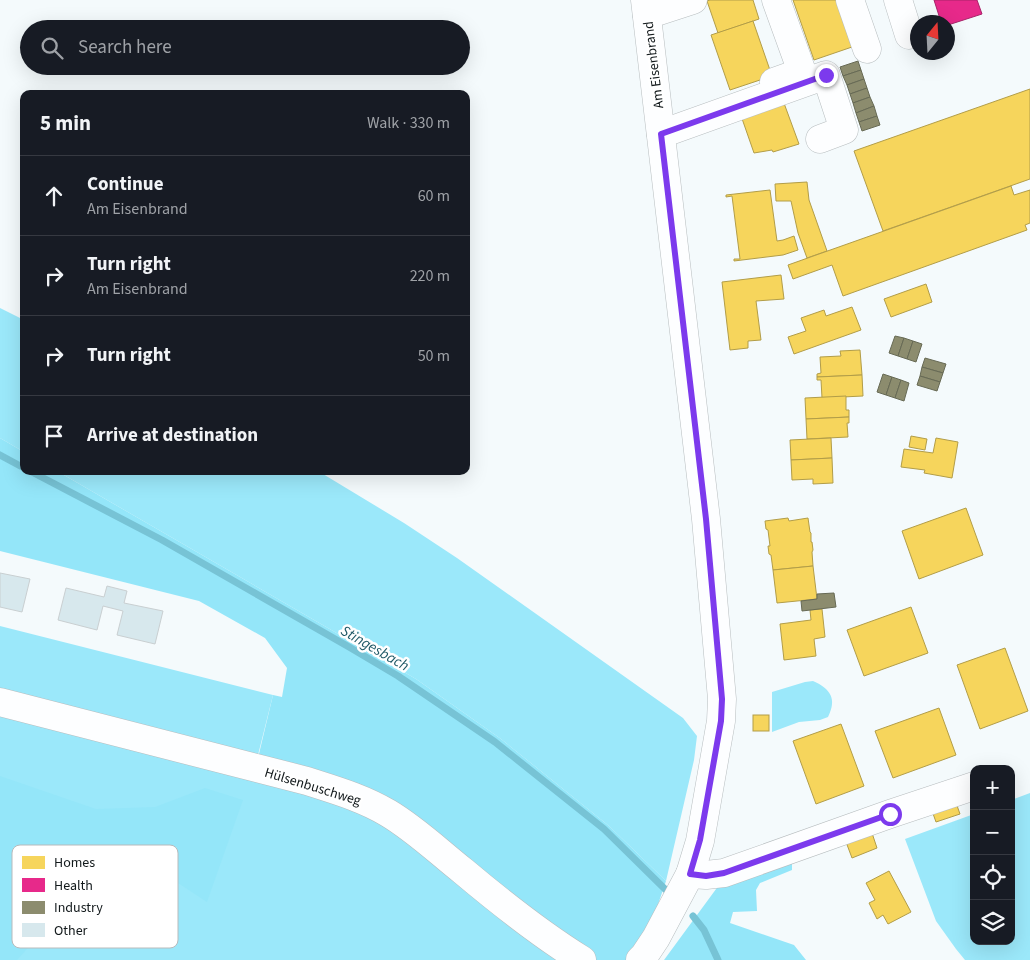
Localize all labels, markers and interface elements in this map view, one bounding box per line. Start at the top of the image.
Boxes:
north arrow [910,15,955,60]
search box [20,20,470,75]
street label: Am Eisenbrand [639,20,669,110]
icon: search [38,34,66,62]
text: Search here [78,34,172,61]
route end [815,64,838,87]
text: 5 min [40,108,91,138]
text: Walk · 330 m [367,112,450,134]
text: Continue [87,171,164,198]
icon: ahead [40,182,68,210]
text: 60 m [418,185,450,207]
text: Am Eisenbrand [87,198,188,220]
text: Turn right [87,251,171,278]
icon: right [40,262,68,290]
text: 220 m [410,265,450,287]
text: Am Eisenbrand [87,278,188,300]
icon: right [40,342,68,370]
text: Turn right [87,342,171,369]
text: 50 m [418,345,450,367]
icon: arrive [40,422,68,450]
text: Arrive at destination [87,422,258,449]
water label: Stingesbach [337,620,413,676]
street label: Hülsenbuschweg [262,763,363,811]
map controls [970,765,1015,945]
button: + [970,765,1015,810]
route start [879,803,902,826]
button: − [970,810,1015,855]
legend [12,845,178,948]
text: Homes [54,853,95,873]
button: locate [970,855,1015,900]
text: Health [54,876,93,896]
text: Industry [54,898,103,918]
button: layers [970,900,1015,945]
text: Other [54,921,88,941]

